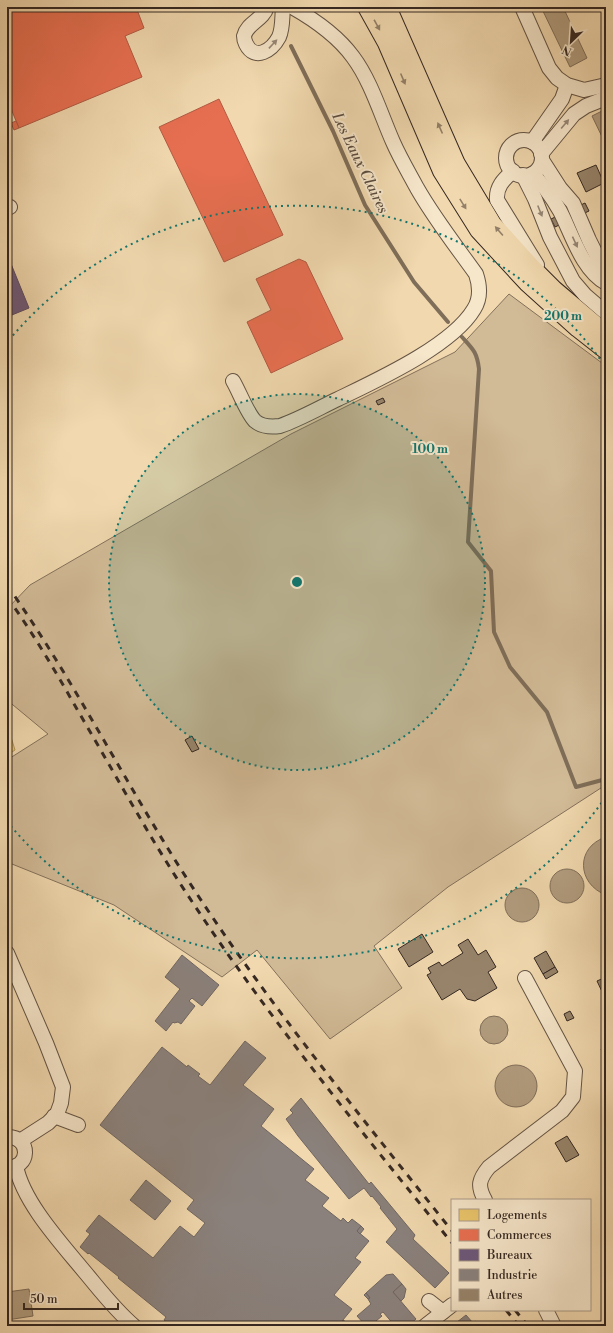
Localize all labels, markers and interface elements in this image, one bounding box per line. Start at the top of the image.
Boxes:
one-way arrow [374,19,380,31]
north arrow [551,22,591,62]
one-way arrow [268,40,277,49]
text: N [560,42,574,58]
one-way arrow [400,74,406,86]
water label: Les Eaux Claires [327,109,393,217]
one-way arrow [561,118,570,129]
one-way arrow [437,122,443,134]
one-way arrow [459,199,467,209]
one-way arrow [537,205,543,216]
one-way arrow [494,226,504,236]
one-way arrow [572,236,578,247]
text: 200 m [544,309,582,324]
text: 100 m [412,442,448,457]
centre of rings [290,575,304,589]
legend [451,1199,591,1311]
text: Logements [487,1208,547,1223]
text: Commerces [487,1228,552,1243]
text: Bureaux [486,1248,533,1263]
text: Industrie [487,1268,537,1283]
scale bar [24,1285,118,1311]
text: Autres [486,1288,523,1303]
text: 50 m [30,1292,58,1307]

